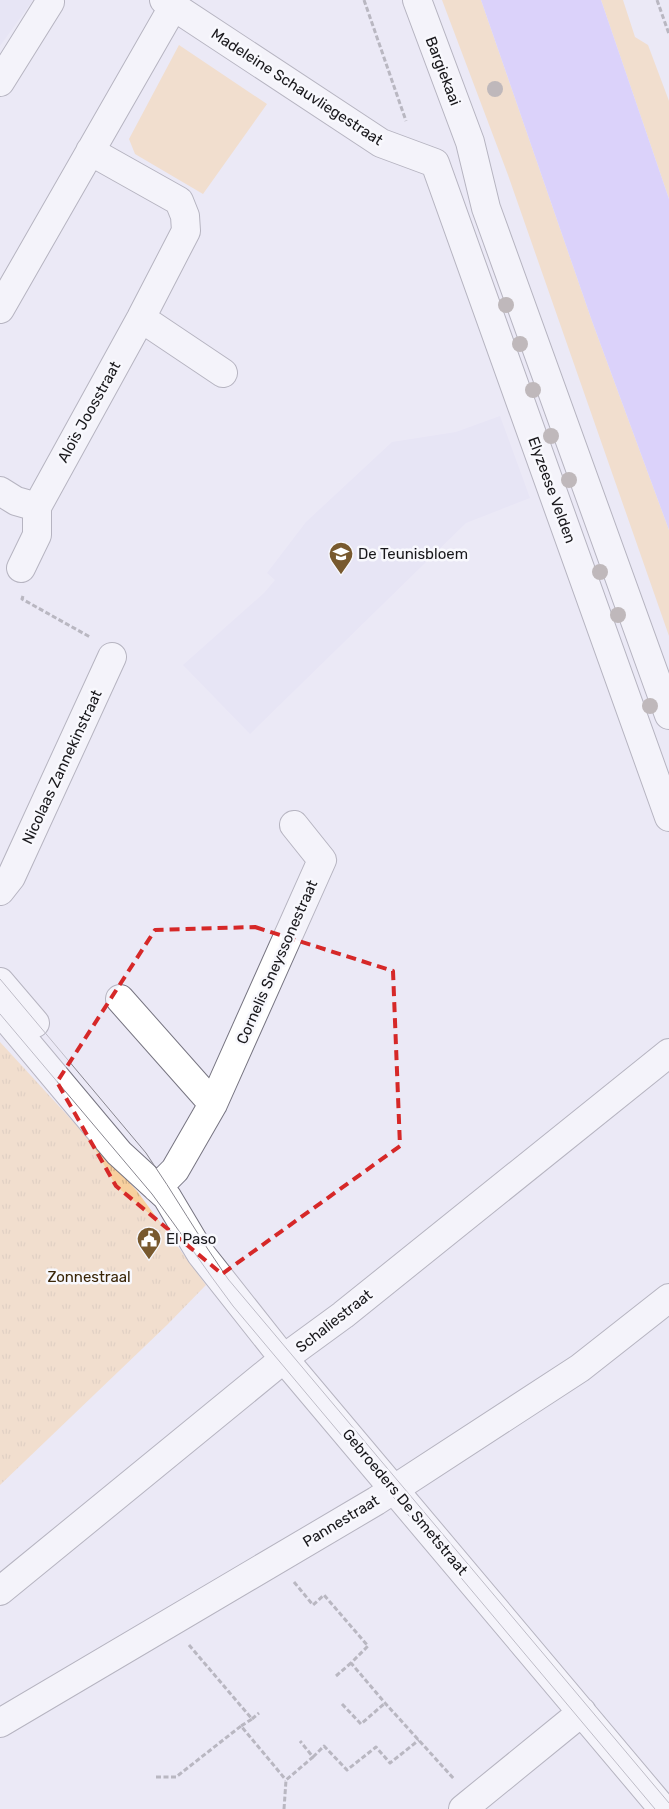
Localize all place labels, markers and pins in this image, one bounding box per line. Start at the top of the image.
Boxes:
school or university icon: De Teunisbloem [328,541,354,575]
place label: De Teunisbloem [358,545,468,563]
public building icon: El Paso [136,1226,162,1260]
place label: El Paso [166,1230,216,1248]

